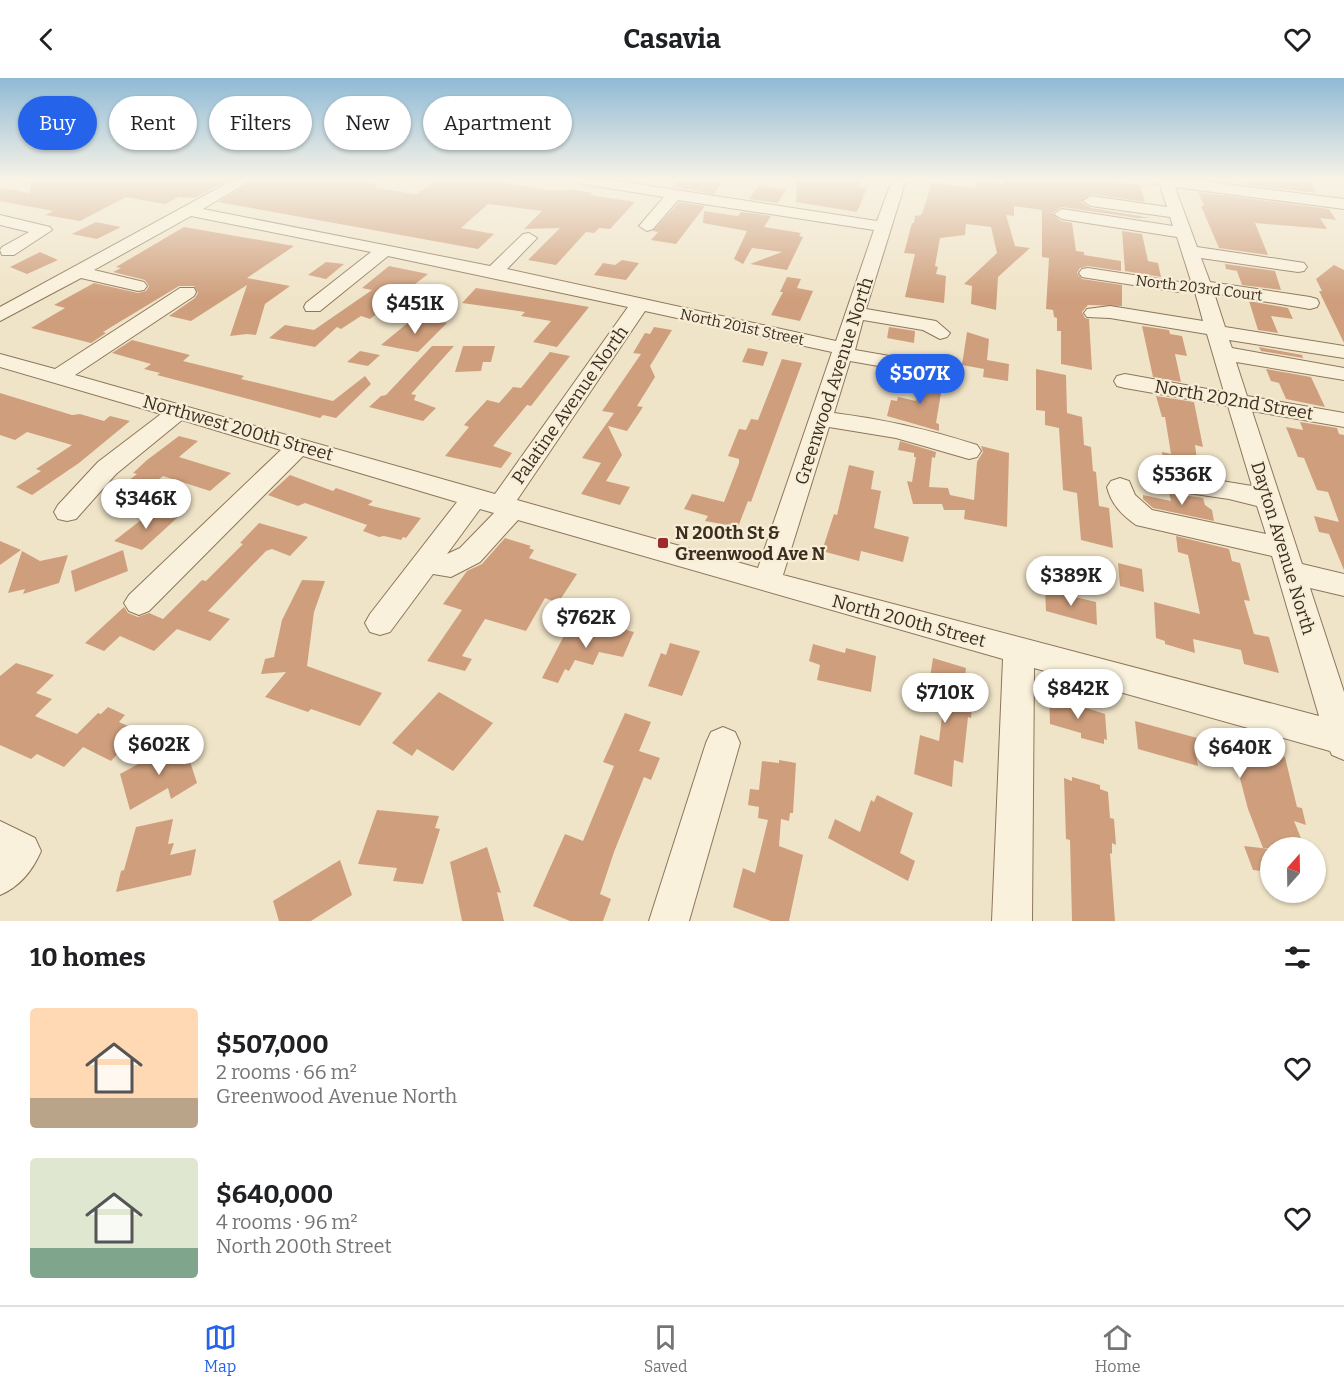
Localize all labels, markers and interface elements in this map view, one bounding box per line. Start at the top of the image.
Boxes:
icon: back [30,23,63,56]
text: Casavia [623,23,721,55]
icon: heart [1281,23,1314,56]
chip: Buy [18,96,97,150]
chip: Rent [109,96,197,150]
chip: Filters [209,96,312,150]
chip: New [324,96,411,150]
chip: Apartment [423,96,572,150]
street label: North 203rd Court [1134,271,1264,305]
street label: Greenwood Avenue North [790,274,878,488]
pin: $451K [373,284,457,335]
text: $451K [386,291,444,315]
street label: North 201st Street [678,305,806,349]
street label: Palatine Avenue North [507,322,633,488]
pin: $507K [878,354,962,405]
text: $507K [890,361,950,385]
street label: North 202nd Street [1153,375,1316,425]
street label: Northwest 200th Street [140,390,336,466]
pin: $536K [1140,455,1224,506]
street label: Dayton Avenue North [1246,459,1320,637]
text: $536K [1152,462,1212,486]
pin: $346K [104,479,188,530]
text: $346K [115,486,177,510]
place label: N 200th St & Greenwood Ave N [675,522,825,565]
marker: N 200th St & Greenwood Ave N [656,536,670,550]
pin: $389K [1029,556,1113,607]
text: $389K [1040,563,1102,587]
street label: North 200th Street [830,590,989,652]
pin: $762K [544,598,628,649]
text: $762K [556,605,616,629]
pin: $842K [1036,669,1120,720]
pin: $710K [903,673,987,724]
text: $842K [1047,676,1109,700]
text: $710K [916,680,974,704]
pin: $602K [117,725,201,776]
pin: $640K [1198,728,1282,779]
text: $602K [128,732,190,756]
text: $640K [1208,735,1272,759]
north arrow [1260,837,1326,903]
map controls [1260,837,1326,903]
icon: filters [1281,941,1314,974]
text: 10 homes [30,942,146,973]
text: $507,000 [216,1029,329,1060]
icon: home [78,1032,150,1104]
icon: heart [1281,1052,1314,1085]
text: 2 rooms · 66 m² [216,1060,357,1084]
text: Greenwood Avenue North [216,1084,457,1108]
text: $640,000 [216,1179,333,1210]
icon: home [78,1182,150,1254]
icon: heart [1281,1202,1314,1235]
text: 4 rooms · 96 m² [216,1210,358,1234]
text: North 200th Street [216,1234,392,1258]
tab: Map [204,1321,237,1376]
tab: Saved [644,1321,688,1376]
tab: Home [1095,1321,1140,1376]

